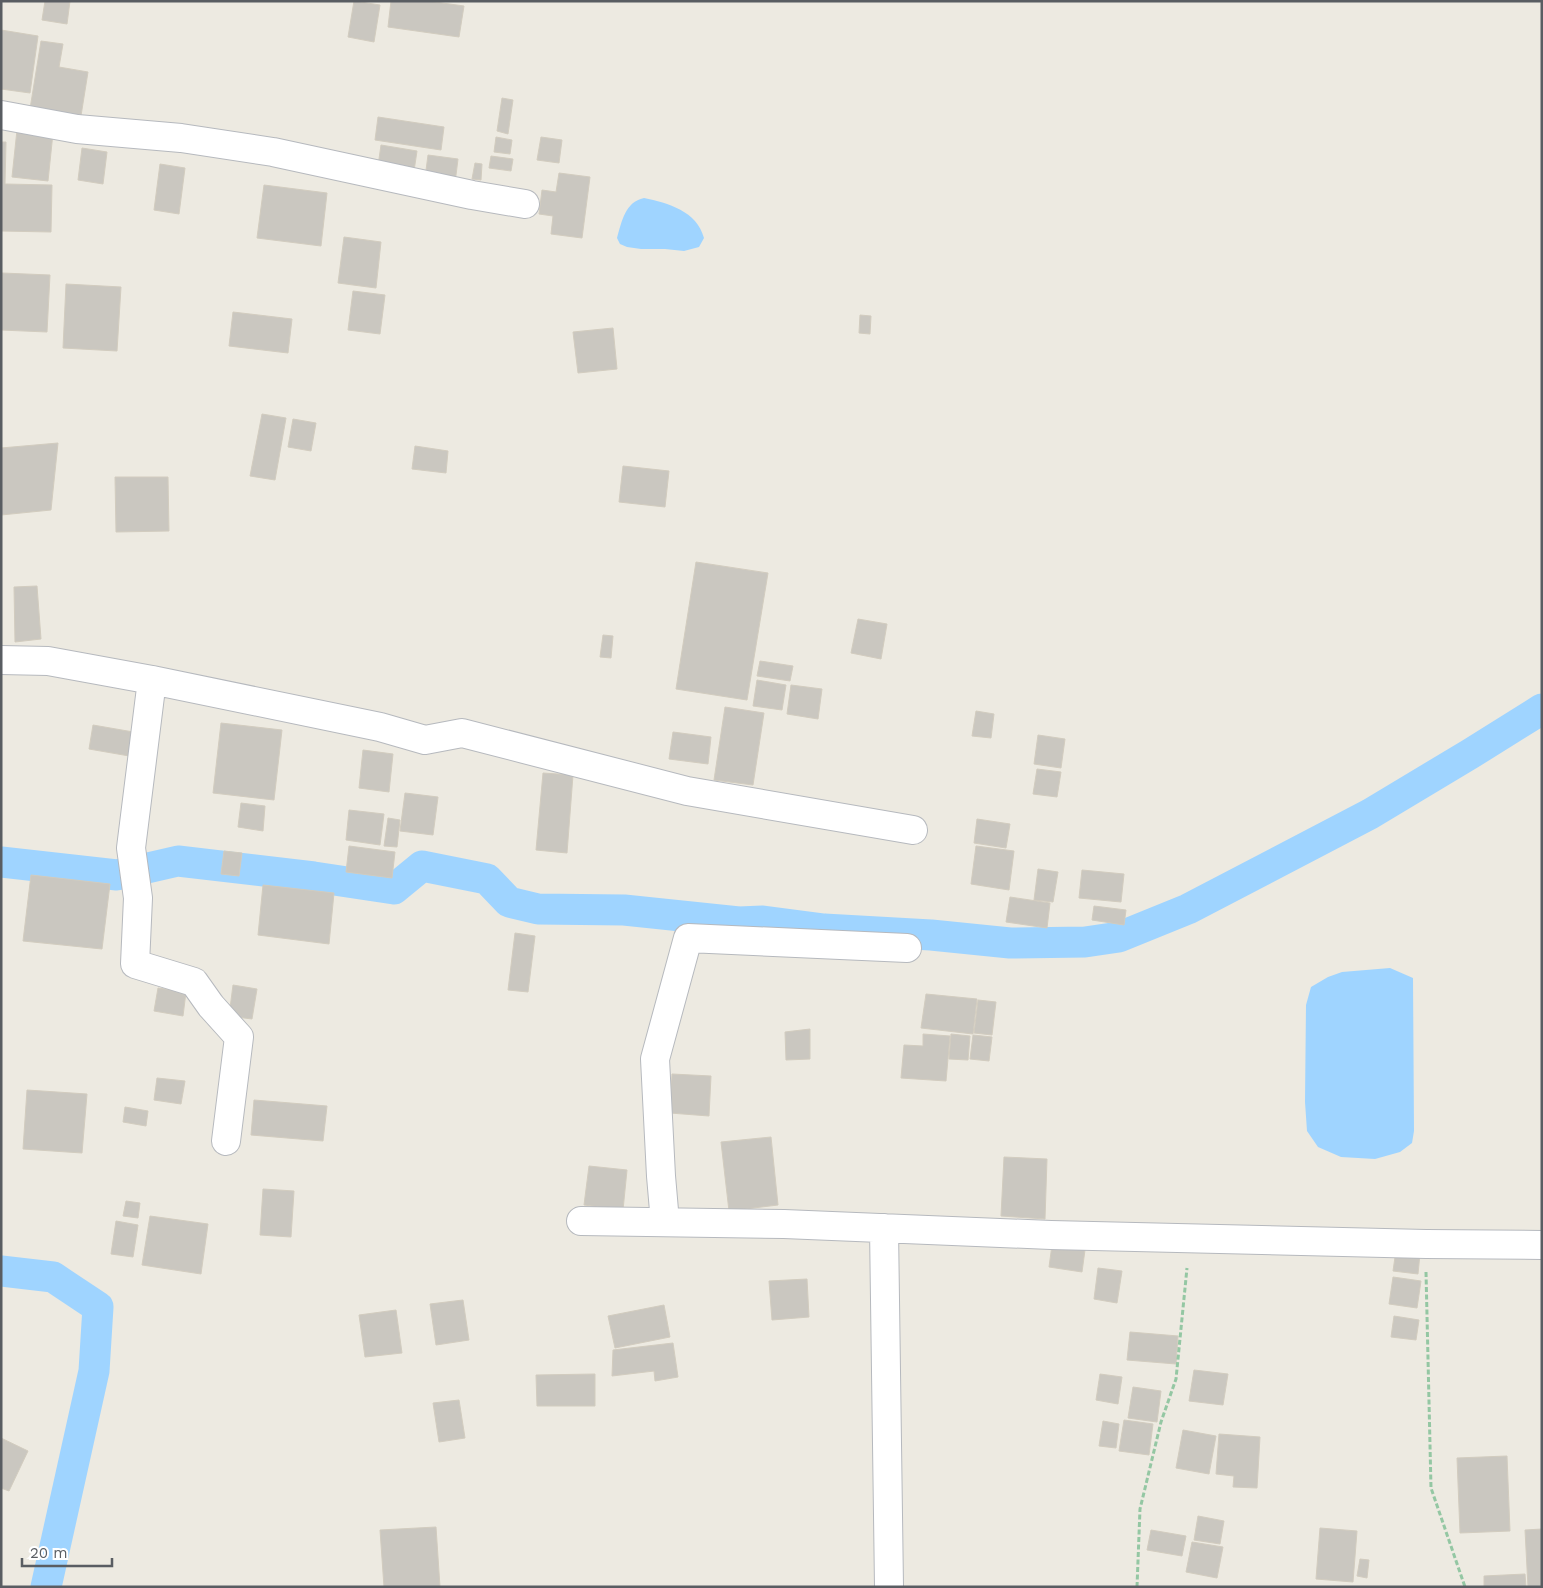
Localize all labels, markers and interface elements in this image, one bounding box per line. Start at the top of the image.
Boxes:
scale bar [22,1536,112,1568]
text: 20 m [30,1544,68,1562]

